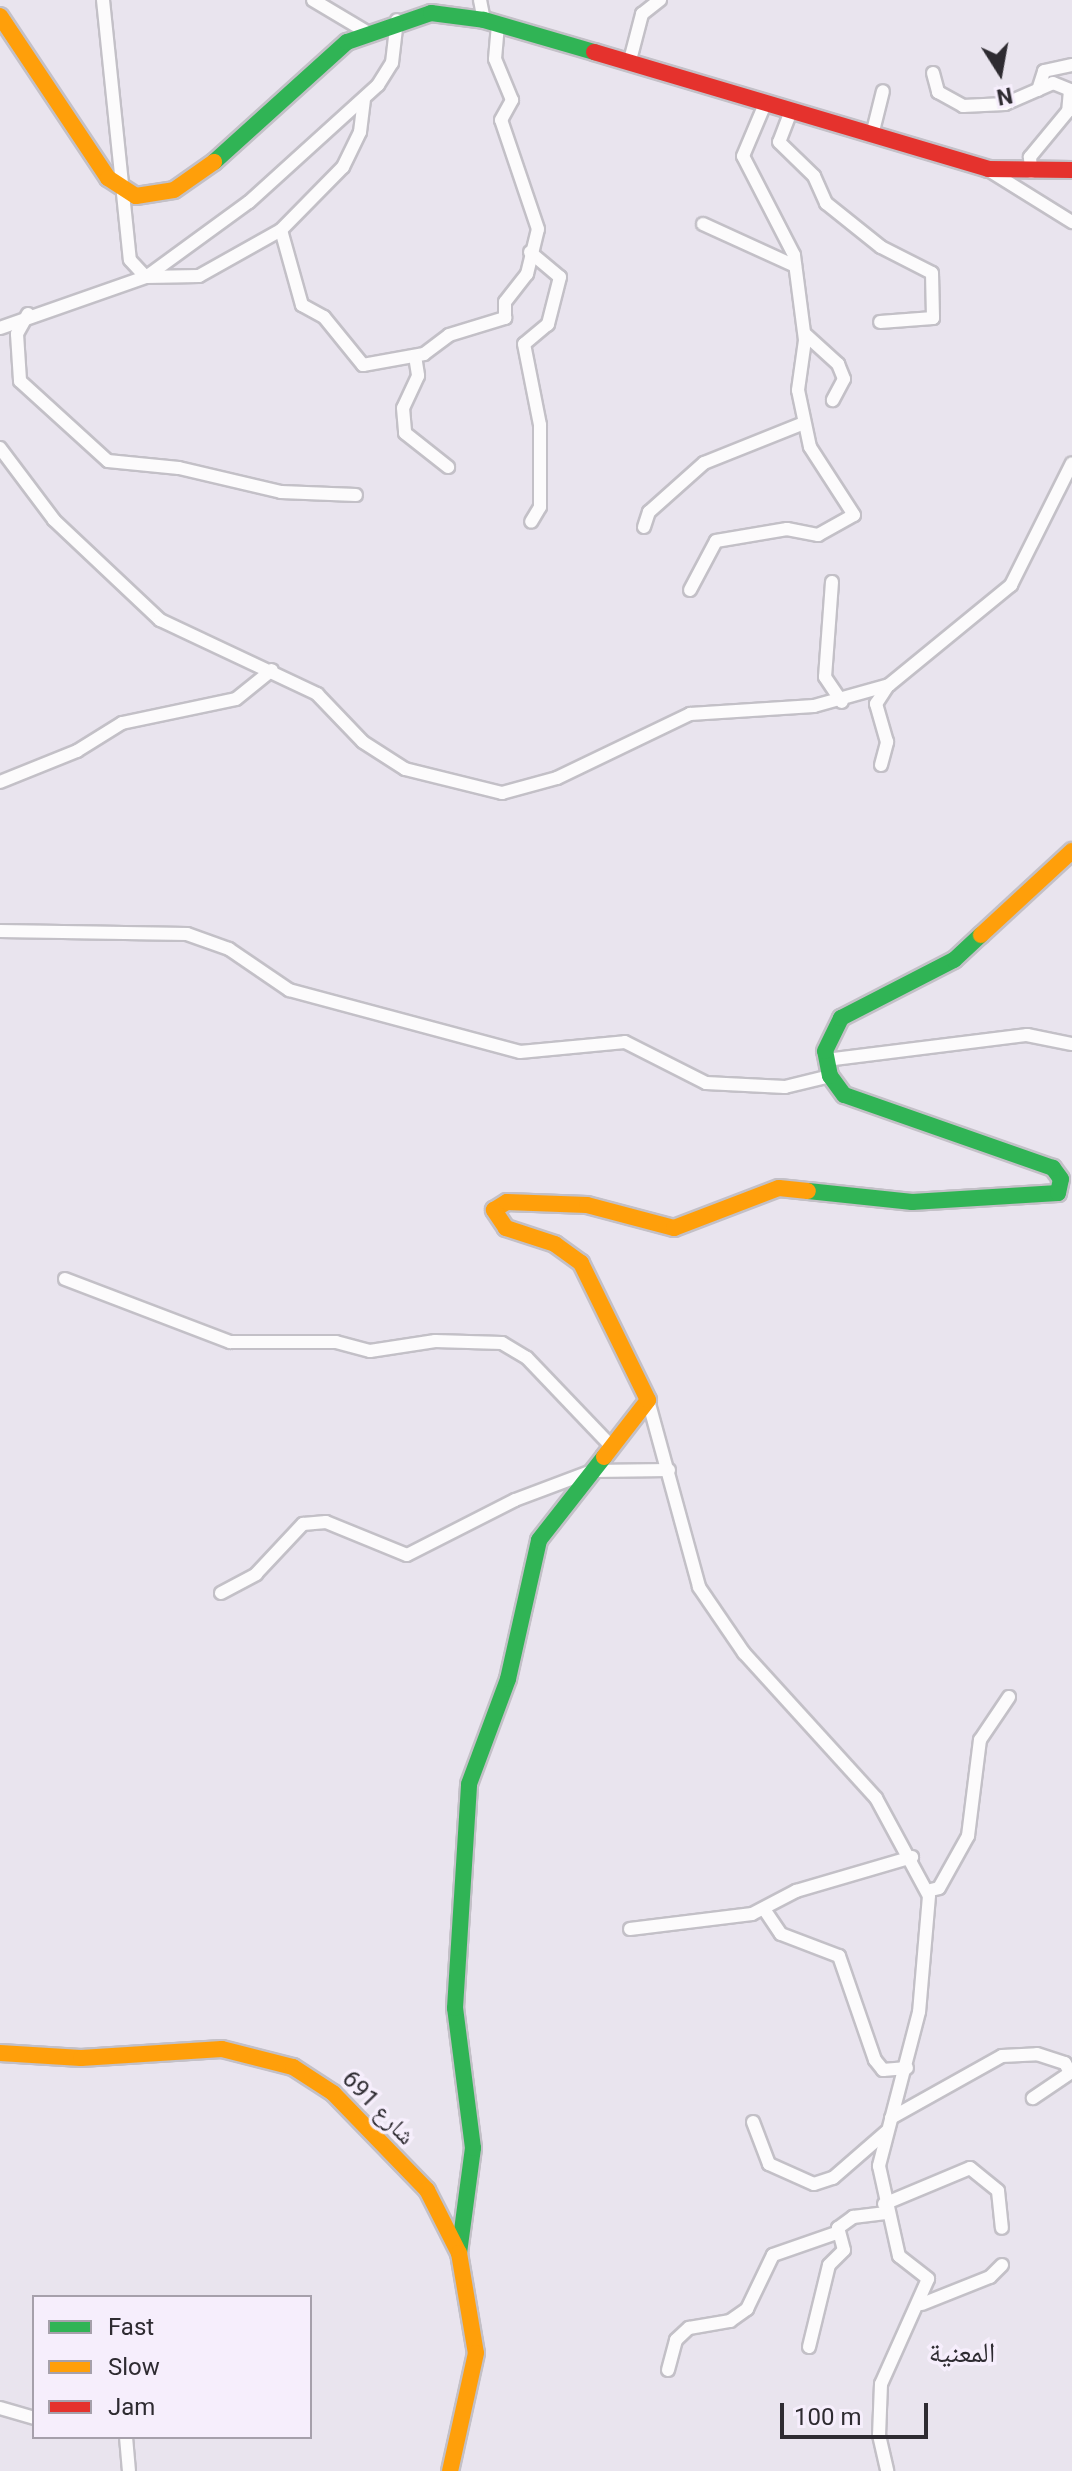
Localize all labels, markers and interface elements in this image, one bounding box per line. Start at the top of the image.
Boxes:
north arrow [960,32,1040,112]
text: N [995,82,1015,110]
street label: شارع 691 [336,2065,420,2151]
legend [32,2295,312,2439]
text: Fast [108,2313,154,2341]
district label: المعنية [929,2336,995,2370]
text: Slow [108,2353,160,2381]
scale bar [784,2387,932,2437]
text: Jam [108,2393,155,2421]
text: 100 m [794,2403,861,2431]

